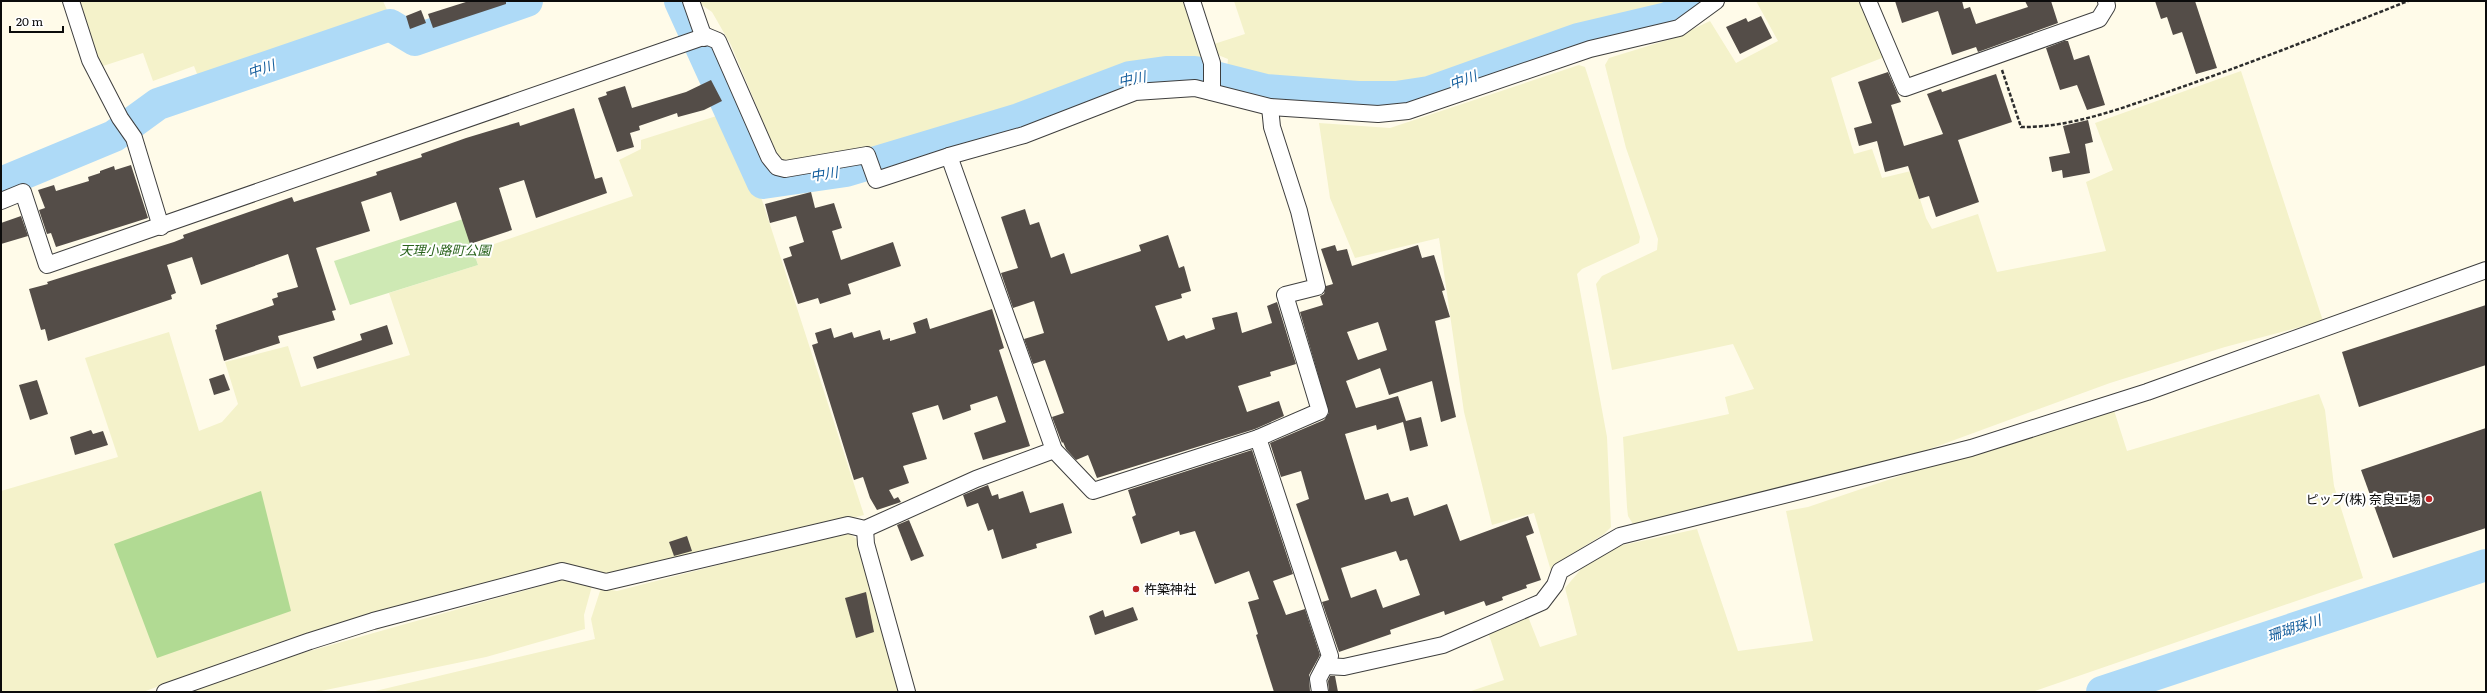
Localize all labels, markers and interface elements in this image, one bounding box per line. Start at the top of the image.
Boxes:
scale bar [10,8,63,34]
text: 20 m [16,12,43,30]
water label: 中川 [244,53,279,82]
water label: 中川 [1446,64,1481,93]
water label: 中川 [1116,65,1150,91]
water label: 中川 [808,161,841,185]
park label: 天理小路町公園 [399,240,492,259]
place label: ピップ(株) 奈良工場 [2306,489,2421,508]
marker: ピップ(株) 奈良工場 [2424,494,2434,504]
place label: 杵築神社 [1144,579,1196,598]
marker: 杵築神社 [1131,584,1141,594]
water label: 珊瑚珠川 [2264,608,2325,645]

